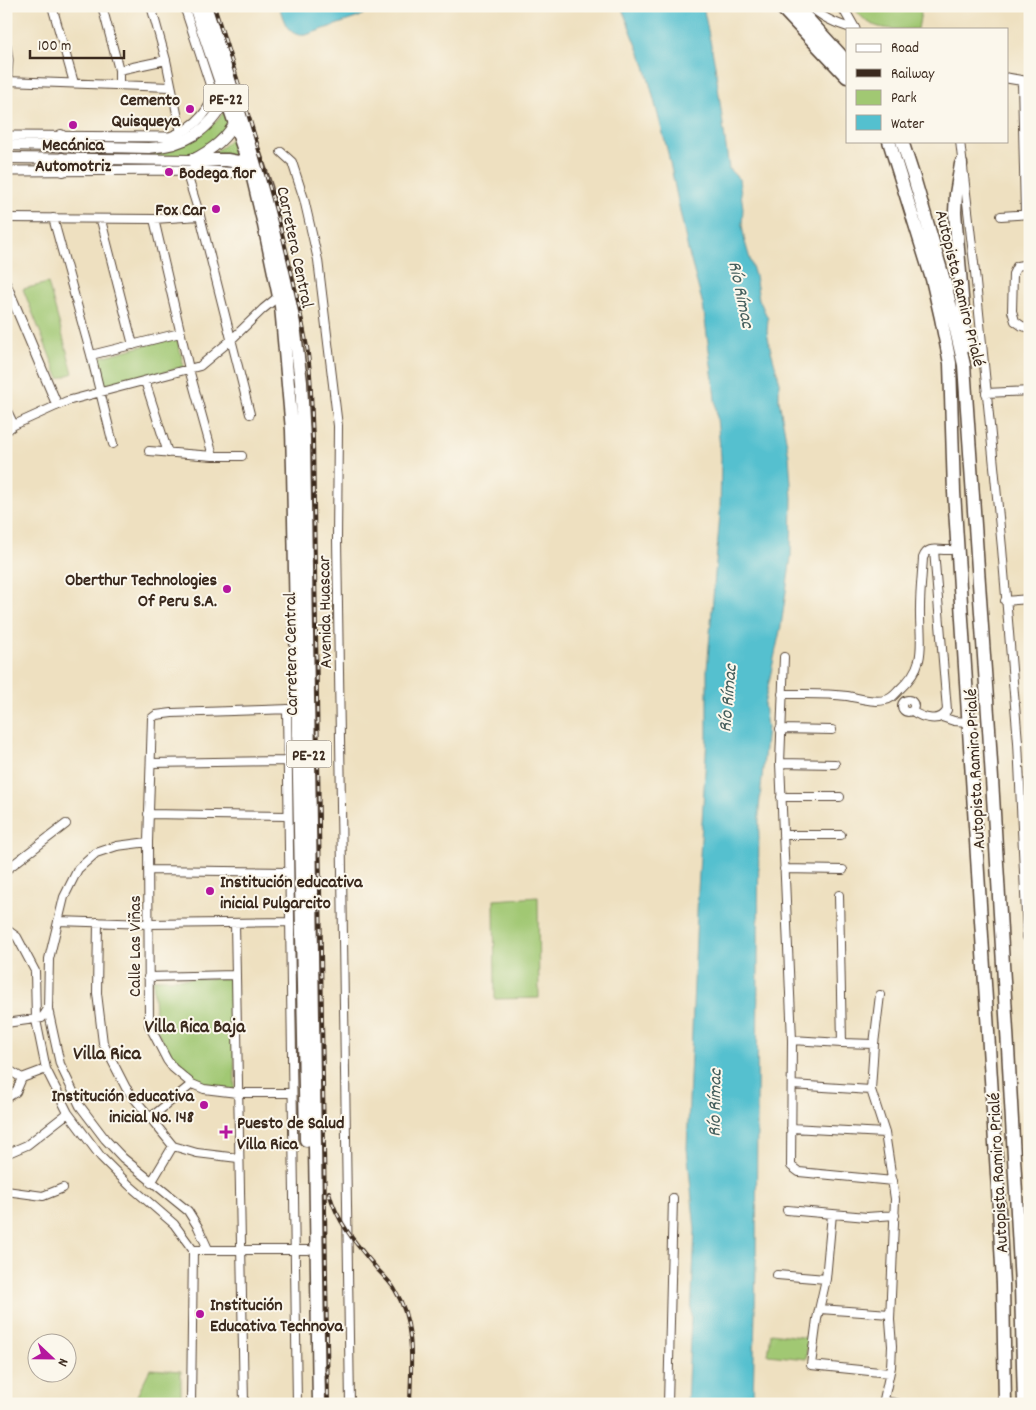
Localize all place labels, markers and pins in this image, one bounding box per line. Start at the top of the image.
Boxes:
place label: Cemento Quisqueya [111,89,181,135]
marker: Cemento Quisqueya [184,103,196,115]
marker: Mecánica Automotriz [67,119,79,131]
place label: Mecánica Automotriz [35,134,111,180]
place label: Bodega flor [179,162,256,187]
marker: Bodega flor [163,166,175,178]
place label: Fox Car [155,199,206,224]
marker: Fox Car [210,203,222,215]
place label: Oberthur Technologies Of Peru S.A. [65,569,217,615]
marker: Oberthur Technologies Of Peru S.A. [221,583,233,595]
place label: Institución educativa inicial Pulgarcito [220,871,363,917]
marker: Institución educativa inicial Pulgarcito [204,885,216,897]
place label: Institución educativa inicial No. 148 [52,1085,195,1131]
marker: Institución educativa inicial No. 148 [198,1099,210,1111]
place label: Puesto de Salud Villa Rica [237,1112,345,1158]
marker: Puesto de Salud Villa Rica [219,1125,233,1139]
place label: Institución Educativa Technova [210,1294,343,1340]
marker: Institución Educativa Technova [194,1308,206,1320]

